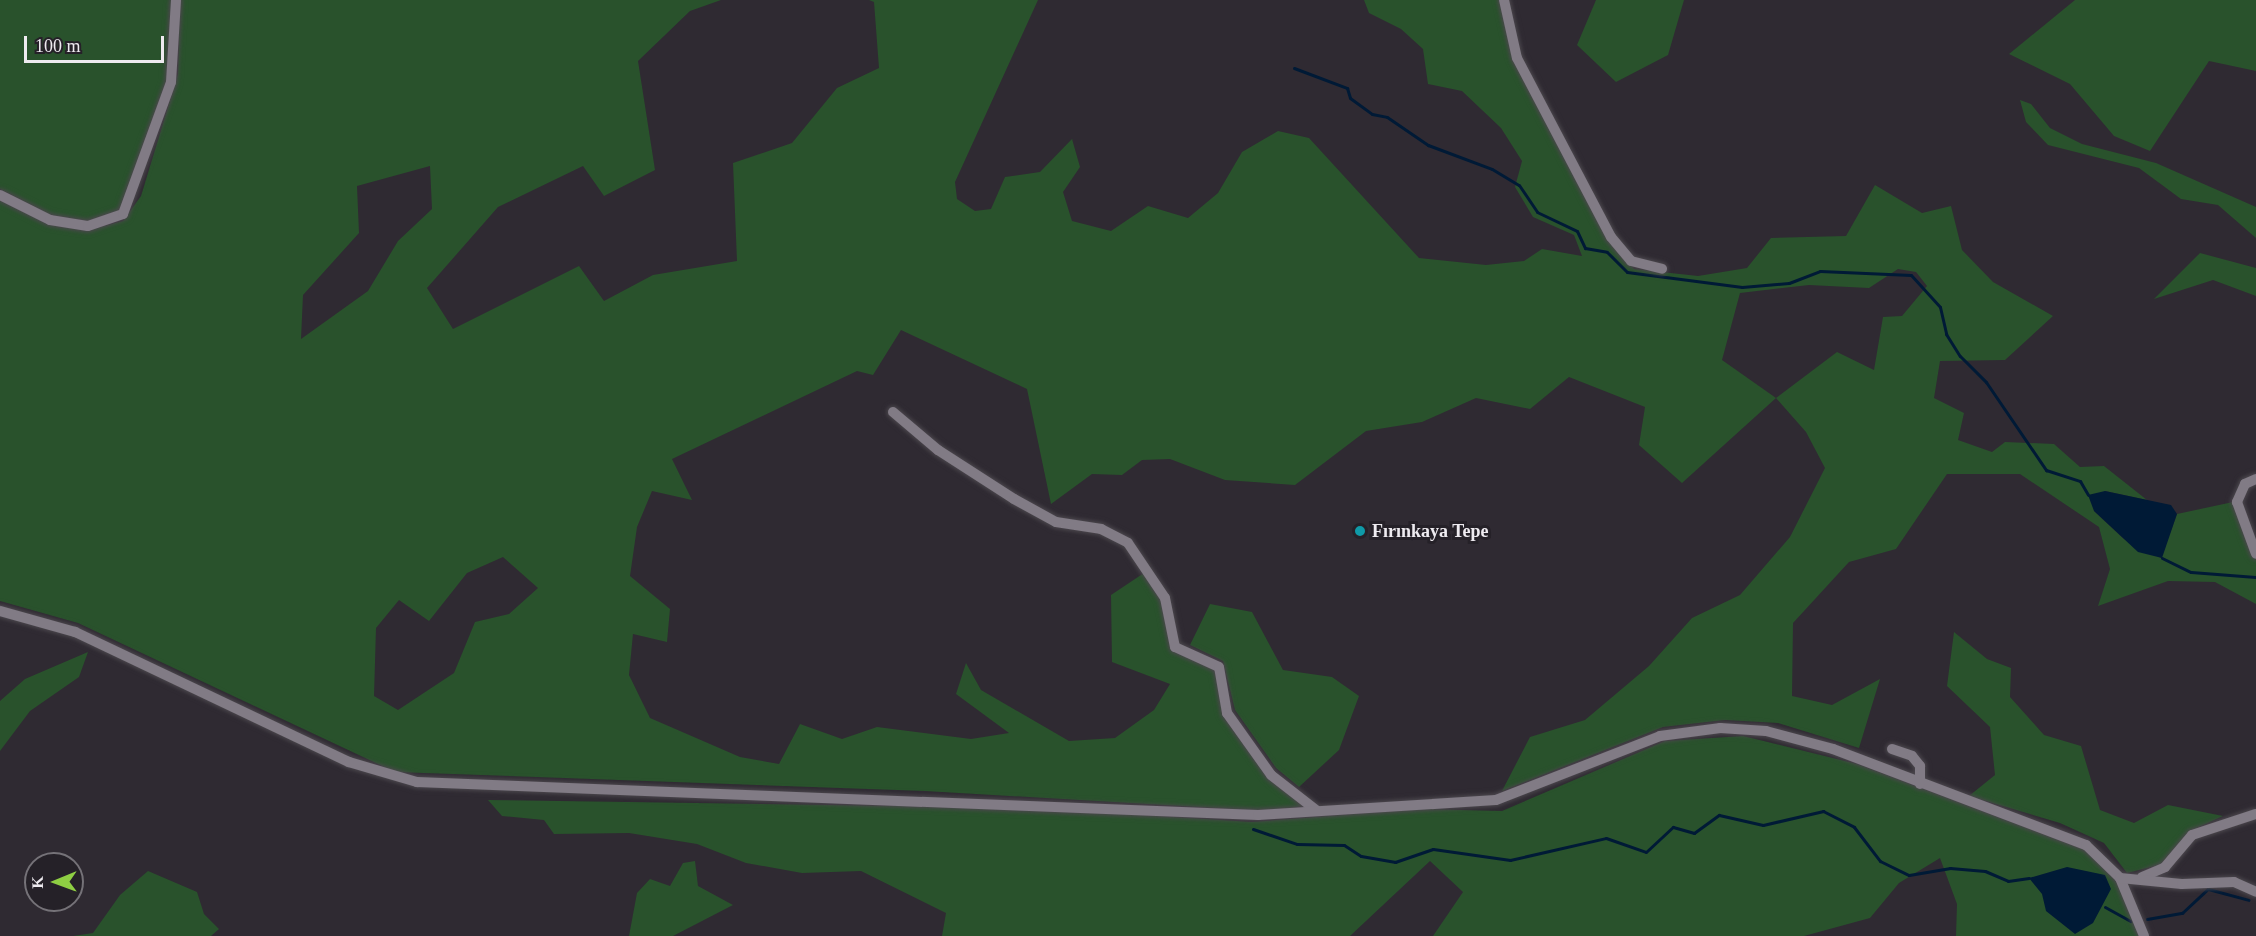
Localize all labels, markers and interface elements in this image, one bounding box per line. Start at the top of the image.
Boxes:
scale bar [27,24,166,62]
text: 100 m [35,36,81,56]
place label: Fırınkaya Tepe [1372,520,1489,542]
marker: Fırınkaya Tepe [1353,524,1367,538]
north arrow [24,852,84,912]
text: K [29,876,46,889]

